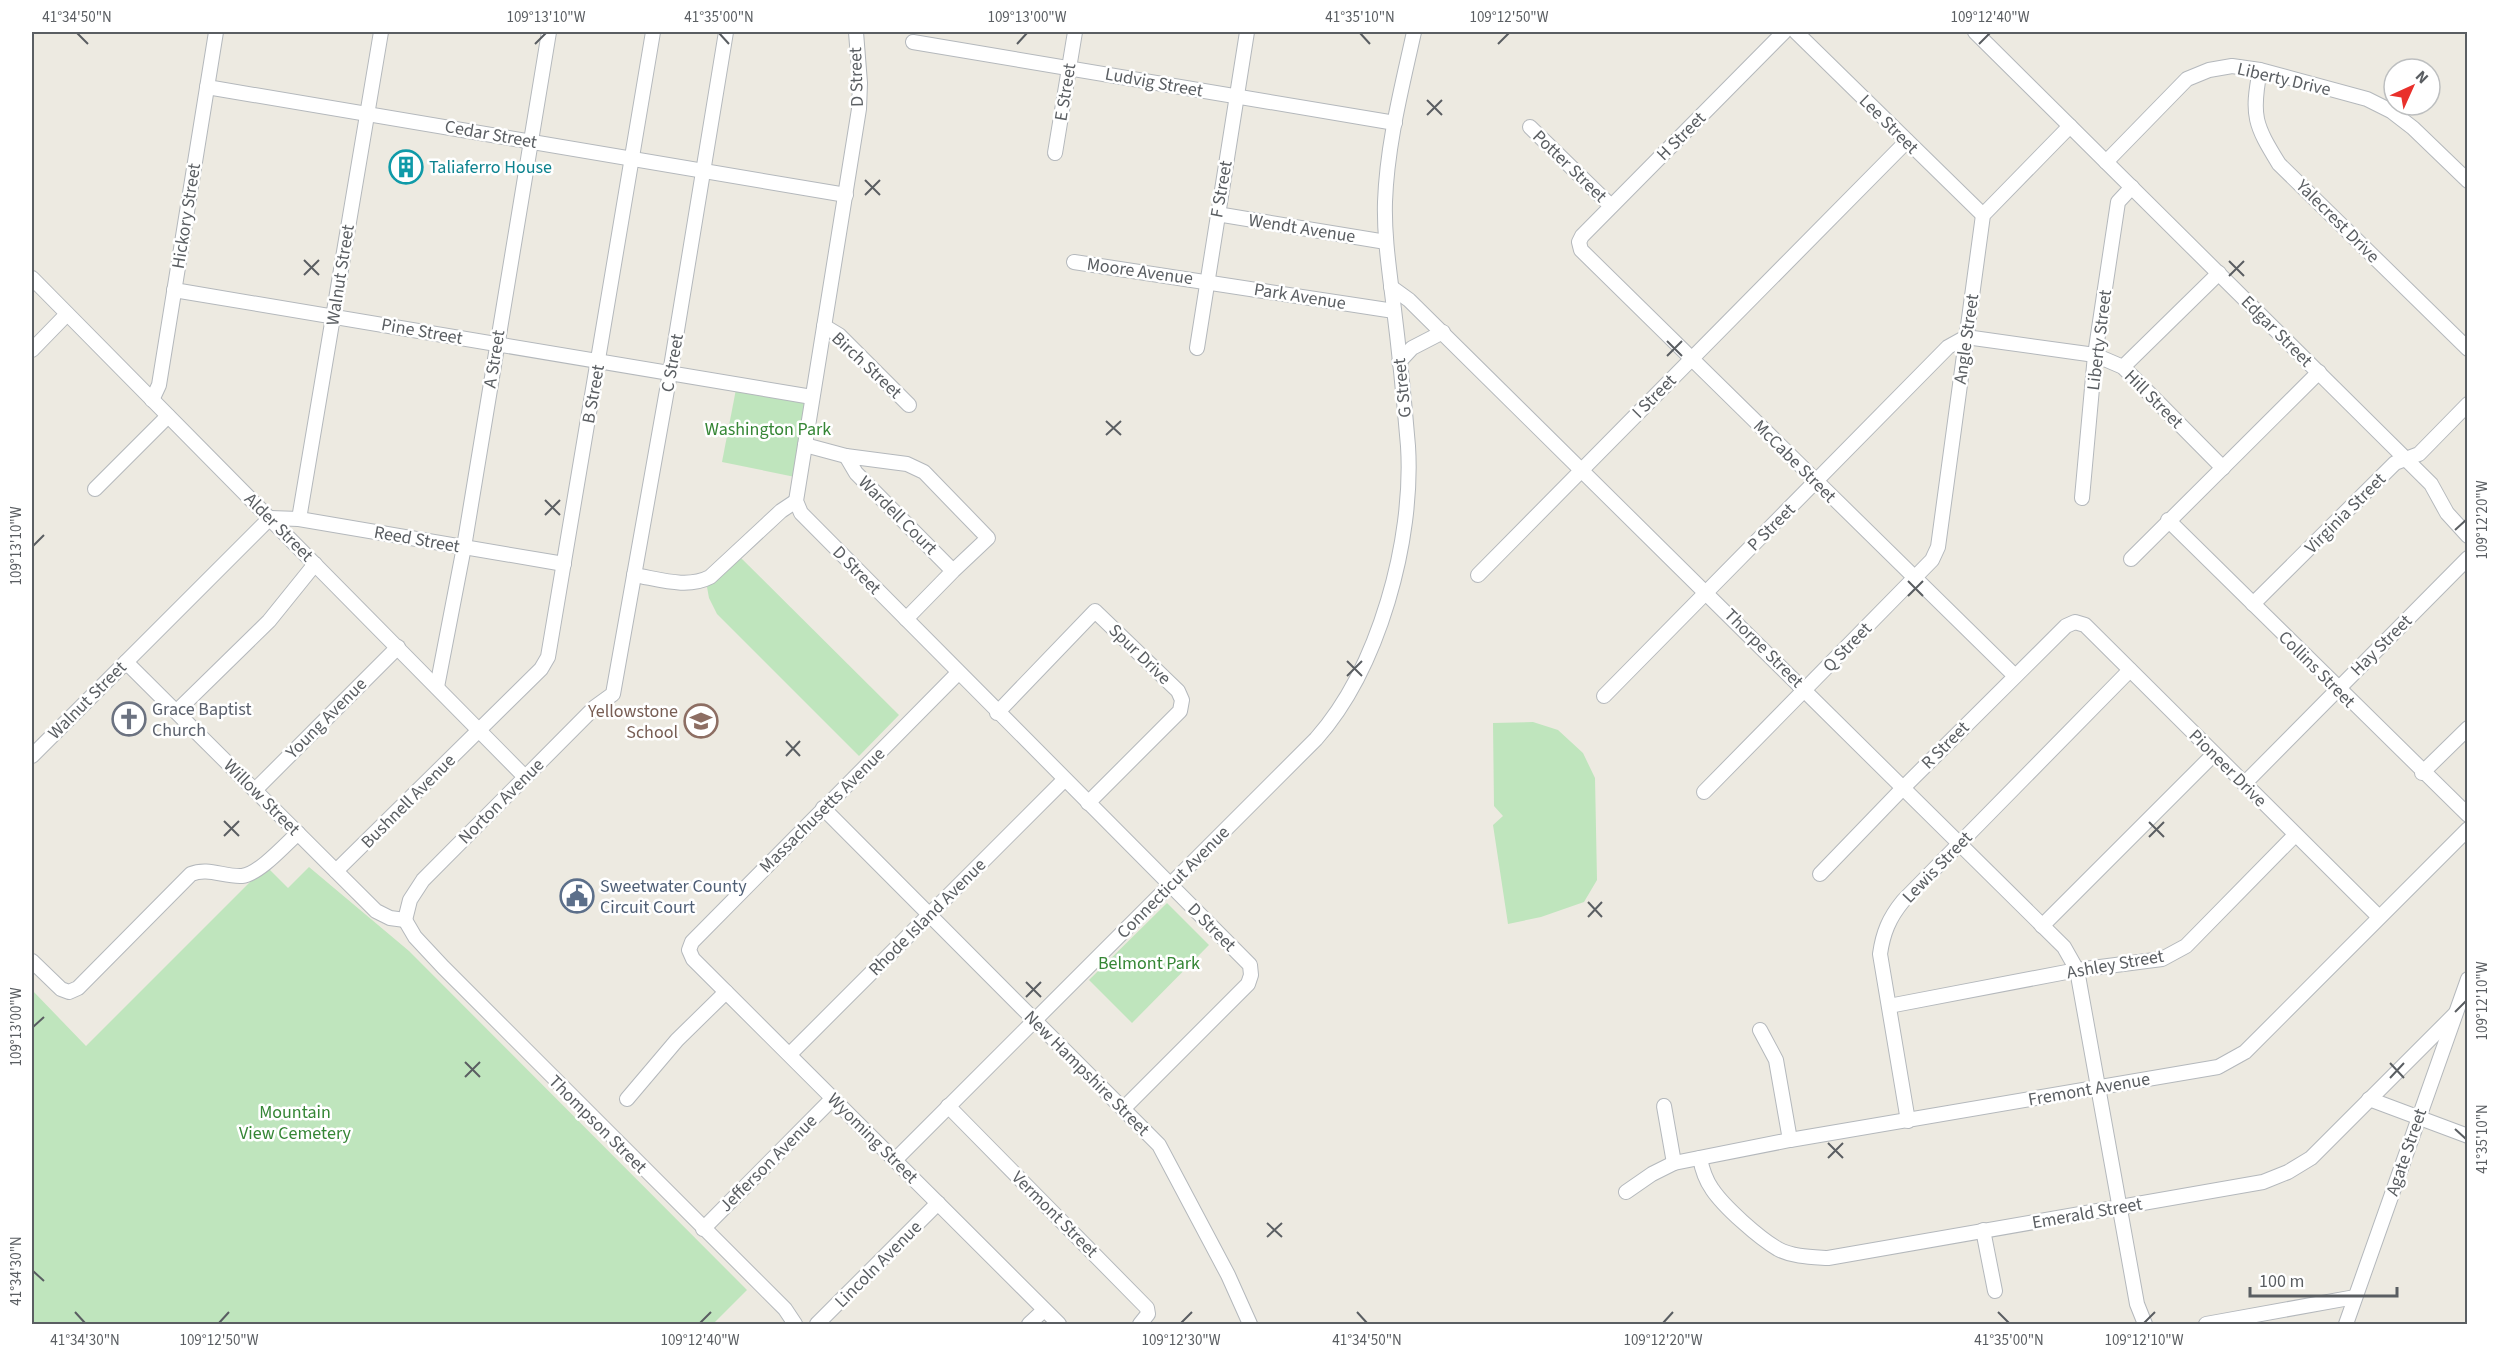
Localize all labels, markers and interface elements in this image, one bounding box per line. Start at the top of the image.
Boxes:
text: 41°34'50"N [42,7,112,28]
text: 109°13'10"W [506,7,586,28]
text: 41°35'00"N [684,7,754,28]
text: 109°13'00"W [987,7,1067,28]
text: 41°35'10"N [1325,7,1395,28]
text: 109°12'50"W [1469,7,1549,28]
text: 109°12'40"W [1950,7,2030,28]
street label: D Street [843,47,870,107]
street label: Liberty Drive [2235,57,2333,102]
north arrow [2382,57,2442,117]
street label: E Street [1049,61,1082,123]
street label: Ludvig Street [1103,62,1205,103]
text: N [2410,66,2433,89]
street label: Lee Street [1853,89,1924,160]
street label: H Street [1651,106,1712,167]
street label: Cedar Street [443,114,539,155]
street label: Potter Street [1527,124,1612,208]
building icon: Taliaferro House [388,149,424,185]
place label: Taliaferro House [429,155,552,180]
street label: F Street [1204,159,1239,220]
street label: Hickory Street [166,162,207,271]
street label: Yalecrest Drive [2290,173,2385,269]
street label: Wendt Avenue [1247,208,1357,249]
street label: Walnut Street [320,223,361,327]
street label: Moore Avenue [1085,252,1195,291]
street label: Park Avenue [1252,277,1348,316]
street label: Liberty Street [2081,288,2118,392]
street label: Edgar Street [2235,290,2318,373]
street label: Angle Street [1948,292,1985,386]
street label: Pine Street [379,312,465,351]
street label: Birch Street [826,326,907,404]
street label: A Street [478,328,511,390]
street label: C Street [655,332,690,394]
street label: G Street [1387,357,1418,419]
street label: B Street [576,363,611,425]
street label: Hill Street [2119,364,2189,434]
street label: I Street [1627,369,1682,424]
street label: McCabe Street [1748,414,1842,508]
park label: Washington Park [705,417,831,442]
street label: Virginia Street [2299,467,2391,559]
street label: Wardell Court [852,470,943,561]
text: 109°12'20"W [2472,480,2493,560]
street label: Alder Street [239,487,319,567]
street label: P Street [1742,498,1801,557]
text: 109°13'10"W [6,506,27,586]
street label: Reed Street [372,520,462,559]
street label: D Street [827,540,887,600]
street label: Thorpe Street [1718,603,1809,694]
street label: Hay Street [2345,609,2418,682]
street label: Q Street [1817,617,1877,678]
street label: Spur Drive [1103,618,1177,691]
street label: Collins Street [2273,625,2361,713]
street label: Walnut Street [42,655,132,745]
street label: Young Avenue [280,672,372,765]
place label: Grace Baptist Church [152,697,251,743]
place label: Yellowstone School [587,699,678,745]
church icon: Grace Baptist Church [111,701,147,737]
school or university icon: Yellowstone School [683,703,719,739]
street label: R Street [1916,716,1975,775]
street label: Pioneer Drive [2183,724,2272,813]
street label: Massachusetts Avenue [754,742,891,879]
street label: Bushnell Avenue [355,748,461,854]
street label: Willow Street [218,753,306,841]
street label: Norton Avenue [453,753,550,850]
street label: Connecticut Avenue [1111,820,1235,944]
street label: Lewis Street [1897,826,1978,909]
street label: Rhode Island Avenue [863,853,992,982]
place label: Sweetwater County Circuit Court [600,874,747,920]
public building icon: Sweetwater County Circuit Court [559,878,595,914]
street label: D Street [1182,897,1242,957]
street label: Ashley Street [2065,944,2166,985]
park label: Belmont Park [1098,951,1200,976]
text: 109°12'10"W [2472,961,2493,1041]
text: 109°13'00"W [6,987,27,1067]
street label: New Hampshire Street [1018,1005,1155,1142]
street label: Fremont Avenue [2026,1066,2152,1113]
street label: Thompson Street [543,1070,652,1179]
street label: Wyoming Street [822,1087,924,1189]
park label: Mountain View Cemetery [239,1100,352,1146]
text: 41°35'10"N [2472,1104,2493,1174]
street label: Agate Street [2380,1105,2433,1199]
street label: Jefferson Avenue [714,1109,823,1218]
street label: Vermont Street [1006,1165,1104,1263]
street label: Emerald Street [2030,1192,2144,1235]
street label: Lincoln Avenue [829,1215,928,1314]
text: 41°34'30"N [6,1236,27,1306]
scale bar [2250,1260,2397,1298]
text: 100 m [2259,1269,2304,1294]
text: 41°34'30"N [50,1330,120,1351]
text: 109°12'50"W [179,1330,259,1351]
text: 109°12'40"W [660,1330,740,1351]
text: 109°12'30"W [1141,1330,1221,1351]
text: 41°34'50"N [1332,1330,1402,1351]
text: 109°12'20"W [1623,1330,1703,1351]
text: 41°35'00"N [1974,1330,2044,1351]
text: 109°12'10"W [2104,1330,2184,1351]

